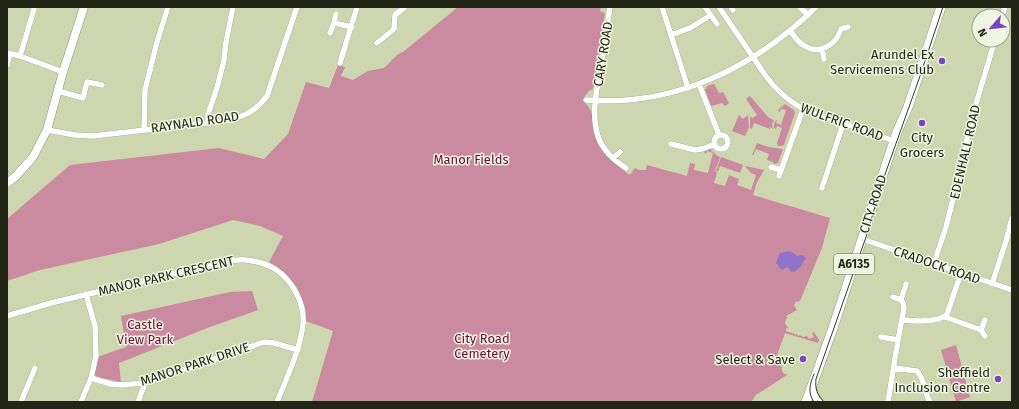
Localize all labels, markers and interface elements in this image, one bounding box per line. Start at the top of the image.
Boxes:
north arrow [971,8,1011,48]
street label: CARY ROAD [590,21,616,87]
text: N [975,26,990,39]
place label: Arundel Ex Servicemens Club [830,47,935,77]
marker: Arundel Ex Servicemens Club [937,56,947,66]
street label: WULFRIC ROAD [799,100,885,144]
street label: EDENHALL ROAD [947,103,983,201]
street label: RAYNALD ROAD [150,108,240,136]
marker: City Grocers [917,118,927,128]
place label: City Grocers [900,130,944,160]
park label: Manor Fields [433,152,509,167]
street label: CITY ROAD [856,173,890,235]
street label: CRADOCK ROAD [892,243,982,287]
street label: MANOR PARK CRESCENT [97,253,236,299]
road number: A6135 [834,254,874,274]
park label: Castle View Park [117,317,174,347]
park label: City Road Cemetery [454,331,510,361]
street label: MANOR PARK DRIVE [138,339,252,389]
place label: Select & Save [715,352,795,367]
marker: Select & Save [798,354,808,364]
place label: Sheffield Inclusion Centre [894,365,990,395]
marker: Sheffield Inclusion Centre [993,374,1003,384]

